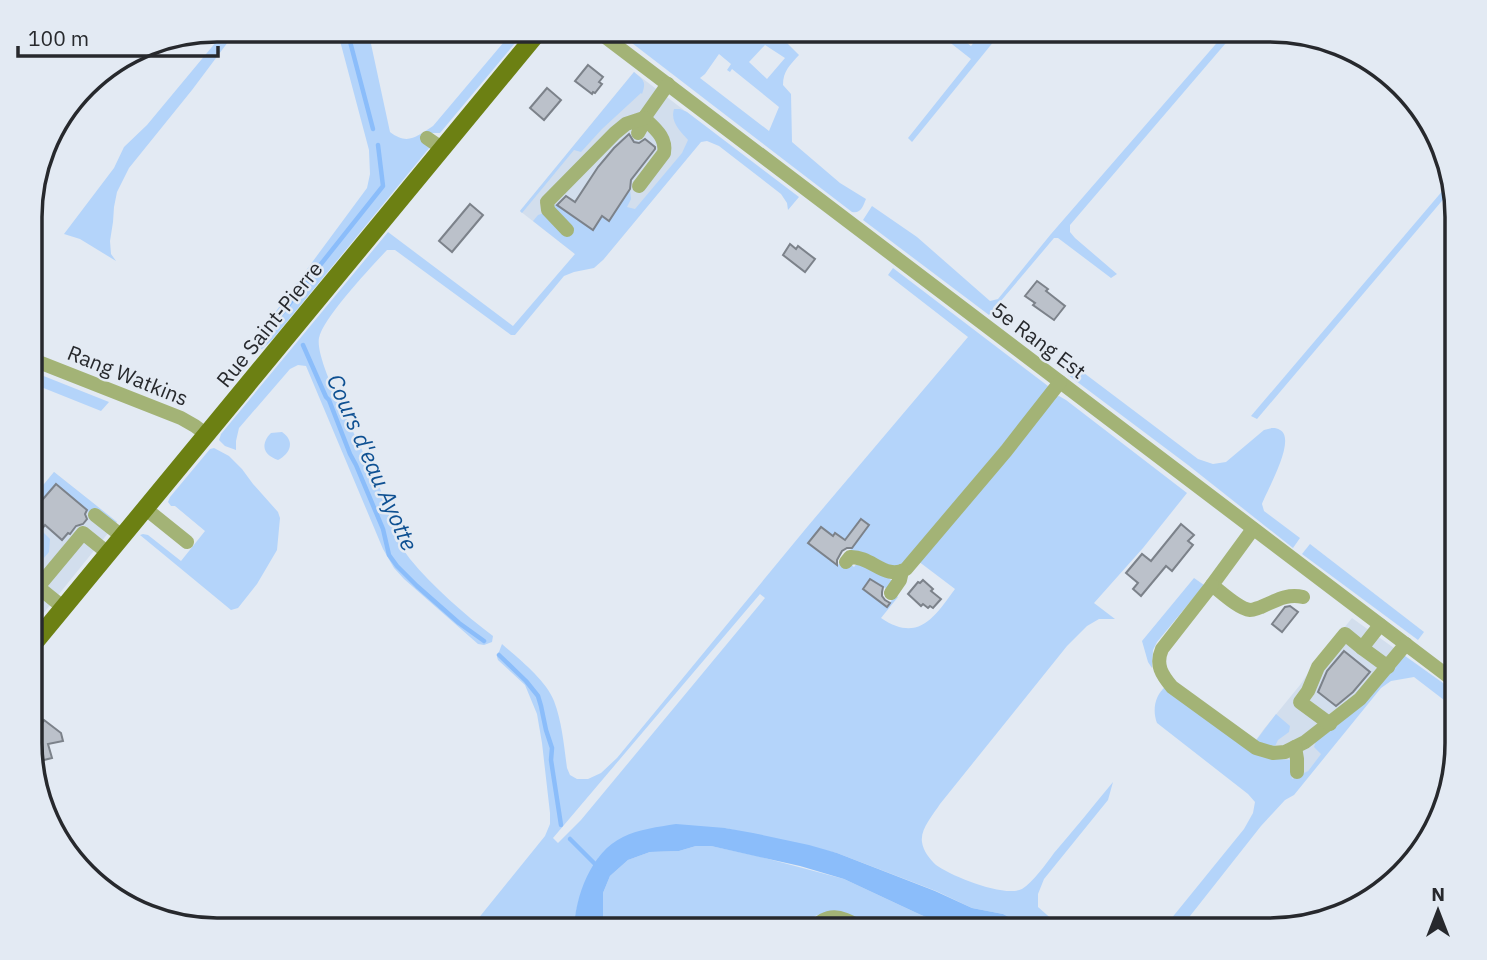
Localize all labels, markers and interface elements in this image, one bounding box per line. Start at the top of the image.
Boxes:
scale bar [18,14,217,58]
text: 100 m [28,24,89,52]
street label: Rue Saint-Pierre [210,255,328,393]
street label: 5e Rang Est [986,295,1092,385]
street label: Rang Watkins [63,338,193,412]
water label: Cours d'eau Ayotte [321,369,425,555]
north arrow [1403,876,1473,946]
text: N [1431,882,1445,906]

